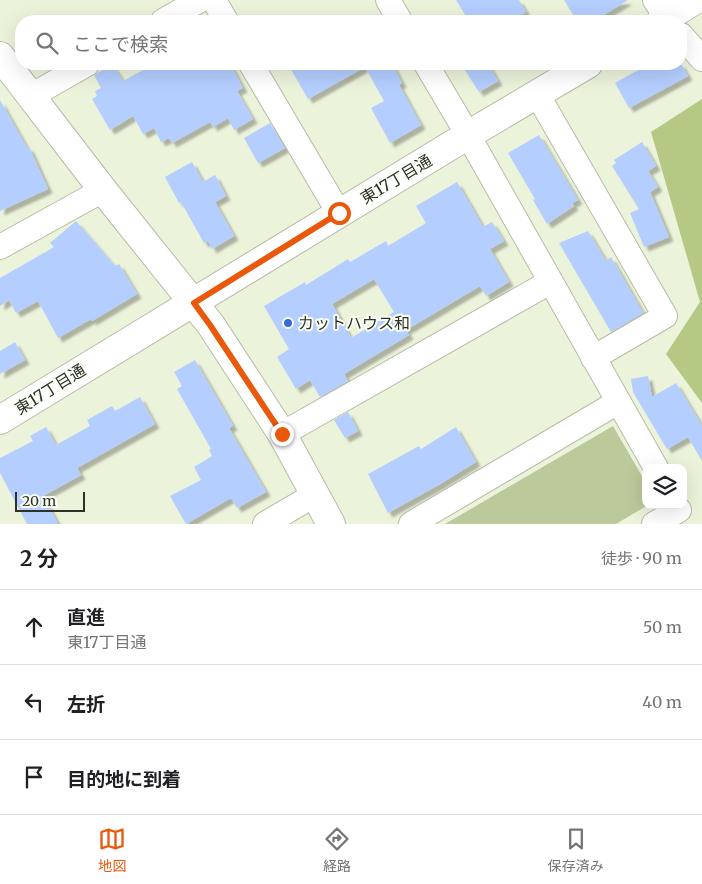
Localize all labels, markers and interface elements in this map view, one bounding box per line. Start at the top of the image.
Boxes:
search box [15,15,687,70]
icon: search [33,29,61,57]
text: ここで検索 [73,32,168,56]
street label: 東17丁目通 [357,150,435,208]
route start [328,202,351,225]
place label: カットハウス和 [298,313,410,333]
marker: カットハウス和 [282,317,294,329]
street label: 東17丁目通 [11,359,89,419]
route end [271,423,294,446]
map controls [642,464,687,509]
button: layers [642,464,687,509]
scale bar [15,489,85,512]
text: 20 m [22,492,56,510]
text: 2 分 [20,545,58,572]
text: 徒歩 · 90 m [601,548,682,568]
text: 直進 [67,605,105,629]
icon: ahead [20,613,48,641]
text: 50 m [643,617,682,637]
text: 東17丁目通 [67,632,146,652]
icon: left [20,688,48,716]
text: 左折 [67,692,105,716]
text: 40 m [642,692,682,712]
icon: arrive [20,763,48,791]
text: 目的地に到着 [67,767,181,791]
tab: 地図 [98,825,126,875]
tab: 経路 [323,825,351,875]
tab: 保存済み [548,825,604,875]

